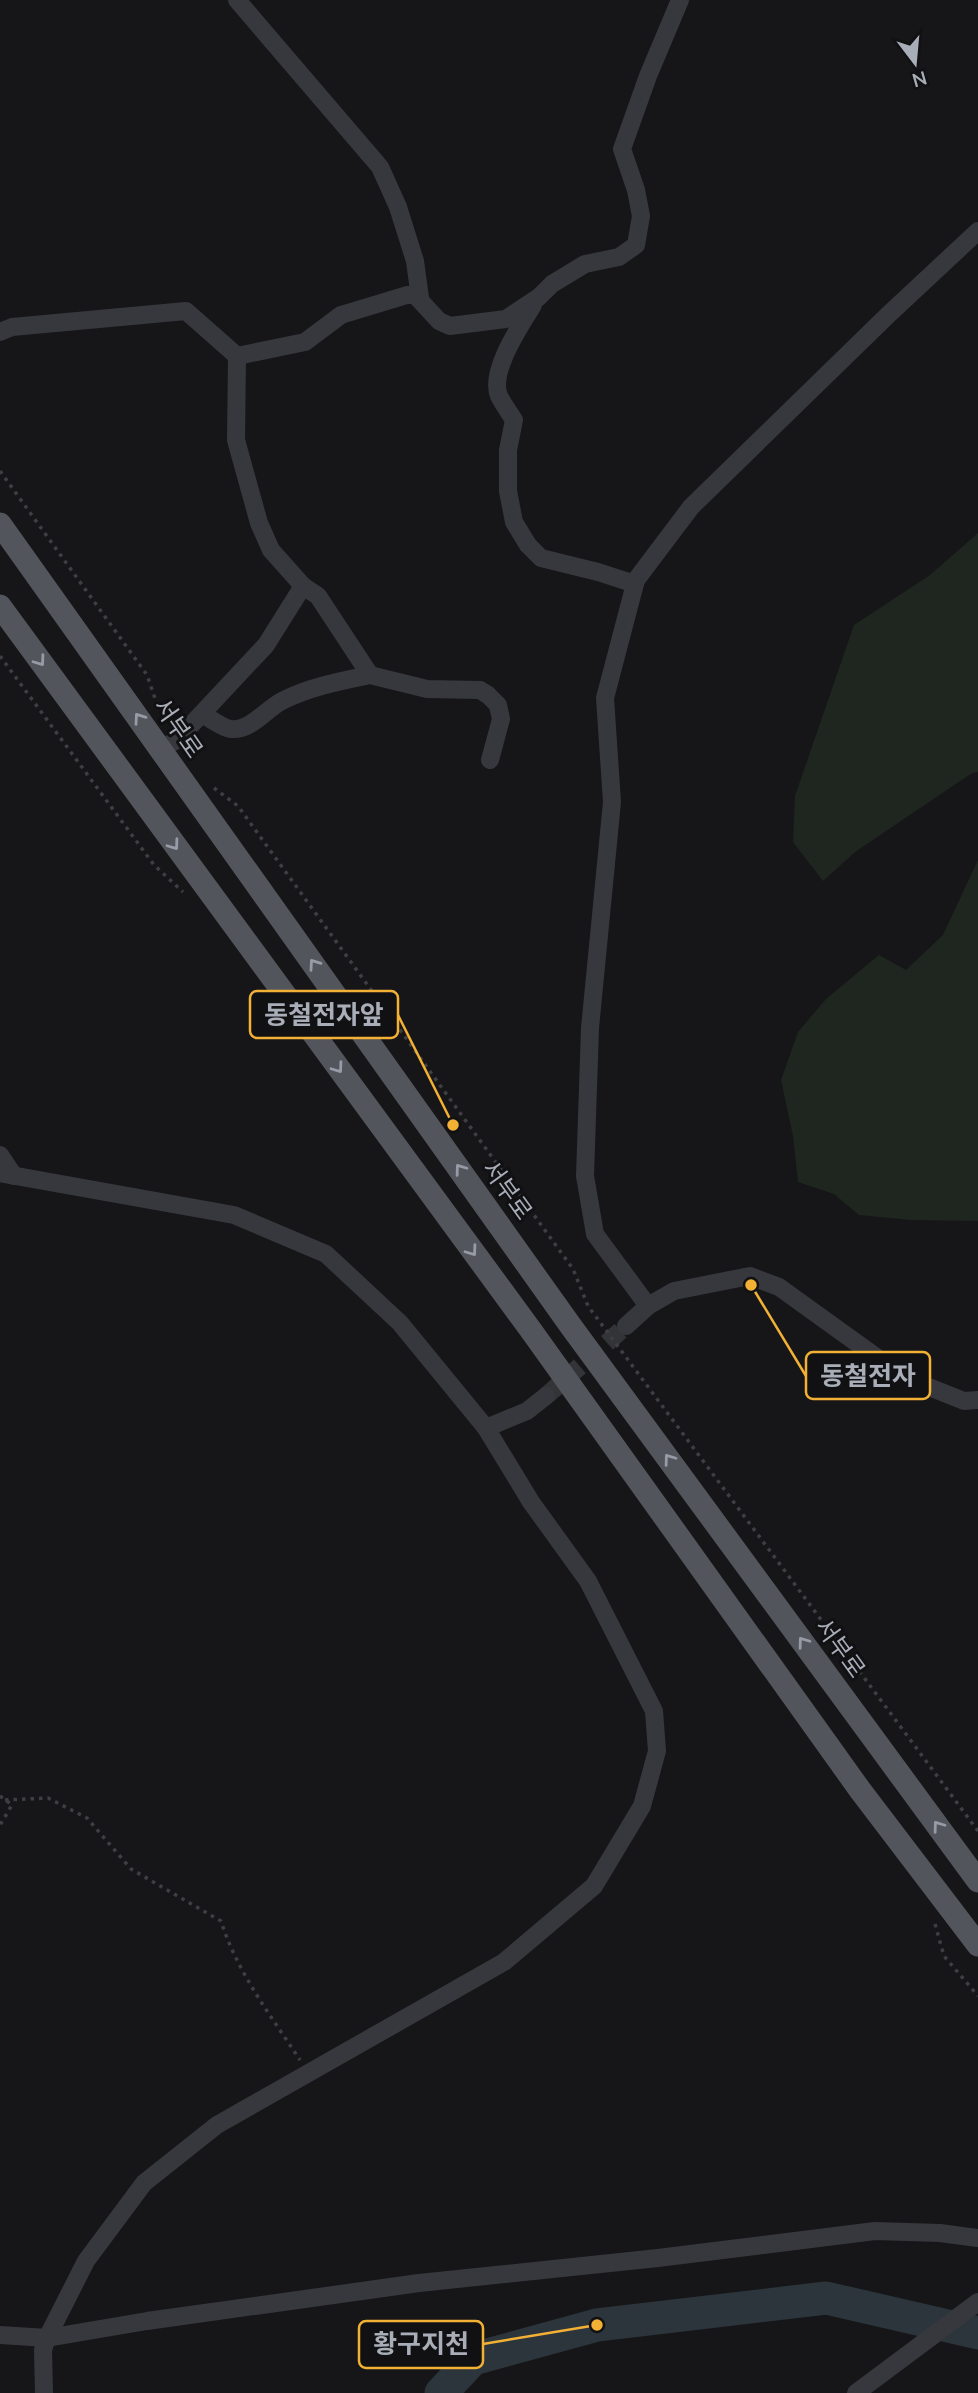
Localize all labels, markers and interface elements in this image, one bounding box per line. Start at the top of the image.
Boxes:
north arrow [880,28,950,98]
text: N [909,64,930,93]
one-way arrow [32,653,44,666]
street label: 서부로 [146,692,210,764]
one-way arrow [135,713,148,726]
one-way arrow [166,837,178,850]
one-way arrow [309,959,322,972]
callout: 동철전자앞 [250,991,398,1038]
text: 동철전자앞 [264,998,384,1033]
one-way arrow [329,1060,342,1073]
street label: 서부로 [475,1154,539,1226]
one-way arrow [456,1164,468,1177]
one-way arrow [464,1243,477,1256]
callout: 동철전자 [806,1352,930,1399]
text: 동철전자 [820,1359,916,1394]
one-way arrow [665,1454,677,1467]
street label: 서부로 [808,1612,872,1684]
one-way arrow [799,1637,811,1650]
one-way arrow [933,1821,946,1834]
callout: 황구지천 [359,2321,483,2368]
text: 황구지천 [373,2327,469,2362]

